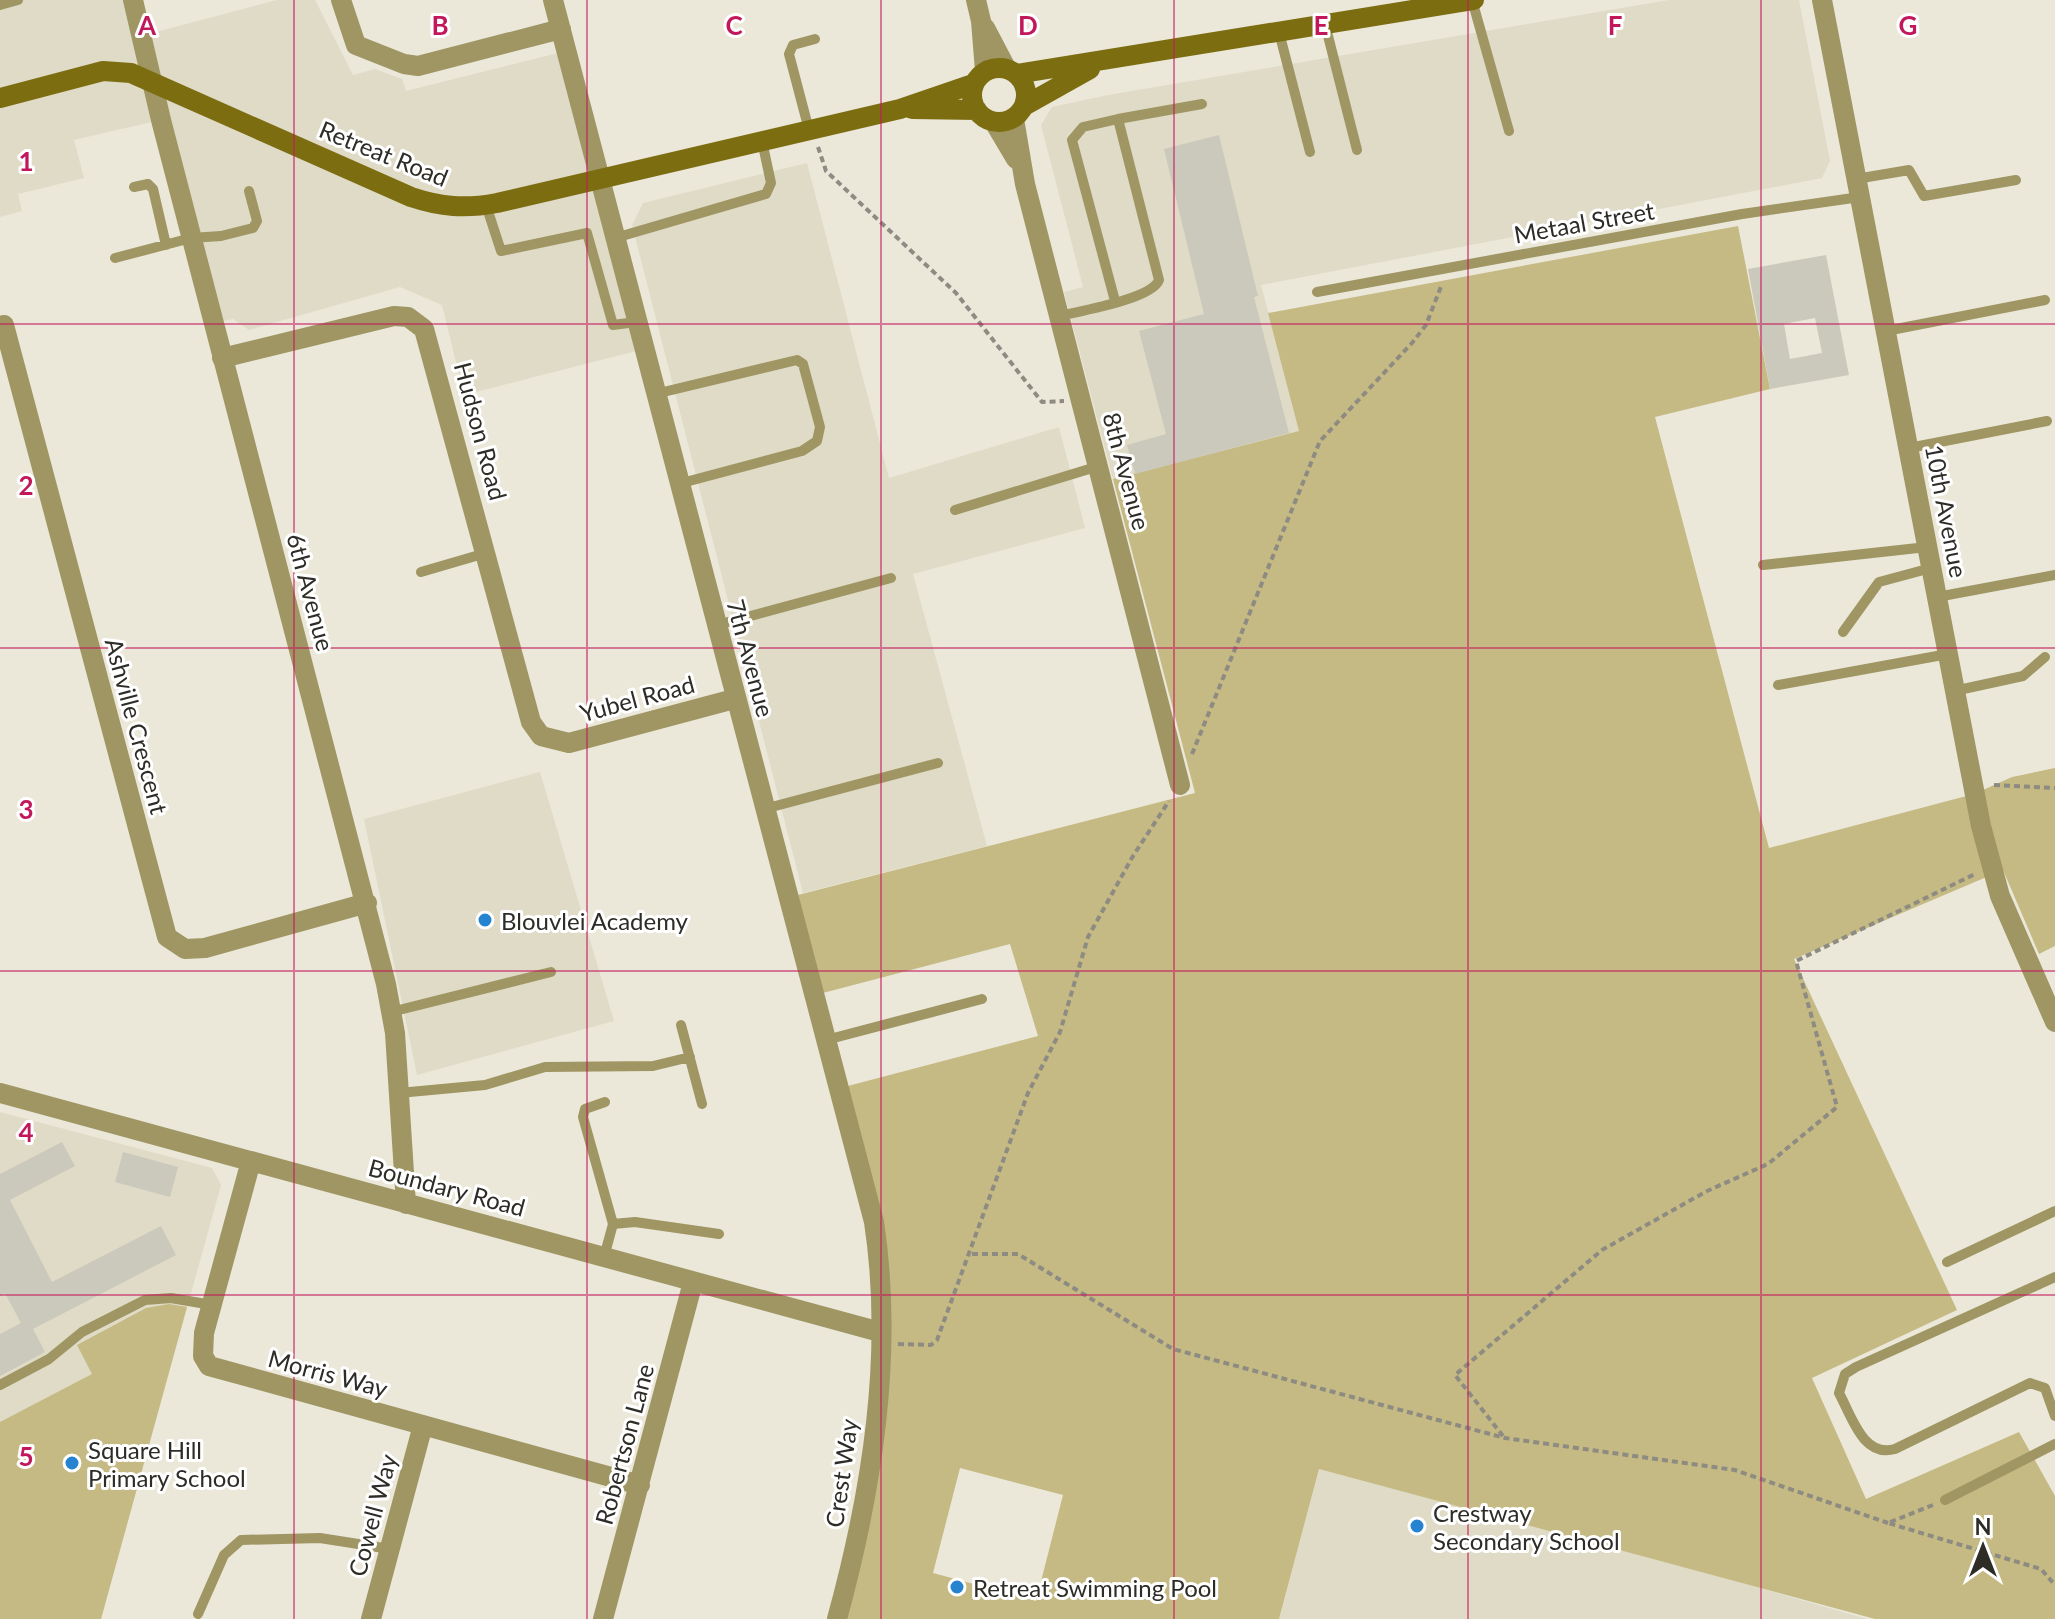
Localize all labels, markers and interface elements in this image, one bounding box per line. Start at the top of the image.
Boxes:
text: A [137,9,157,41]
text: B [431,9,449,41]
text: C [725,9,743,41]
text: D [1018,9,1038,41]
text: E [1314,9,1328,41]
text: F [1608,9,1622,41]
text: G [1899,9,1917,41]
street label: Retreat Road [315,114,453,192]
text: 1 [18,145,34,177]
street label: Metaal Street [1512,195,1657,249]
street label: Hudson Road [449,359,513,503]
street label: 8th Avenue [1097,409,1157,533]
street label: 10th Avenue [1920,442,1974,580]
text: 2 [18,469,34,501]
street label: 6th Avenue [281,530,341,654]
street label: 7th Avenue [721,596,781,720]
street label: Ashville Crescent [100,635,175,818]
street label: Yubel Road [576,669,698,727]
text: 3 [18,793,34,825]
place label: Blouvlei Academy [501,906,689,935]
marker: Blouvlei Academy [476,911,494,929]
text: 4 [18,1116,34,1148]
street label: Boundary Road [365,1152,529,1222]
street label: Morris Way [265,1343,392,1403]
street label: Robertson Lane [589,1360,659,1528]
street label: Crest Way [819,1416,863,1529]
place label: Square Hill Primary School [88,1435,246,1492]
text: 5 [18,1440,34,1472]
street label: Cowell Way [342,1450,402,1579]
marker: Square Hill Primary School [63,1454,81,1472]
place label: Crestway Secondary School [1433,1498,1620,1555]
north arrow [1943,1507,2023,1587]
text: N [1975,1513,1991,1540]
marker: Crestway Secondary School [1408,1517,1426,1535]
place label: Retreat Swimming Pool [973,1573,1217,1602]
marker: Retreat Swimming Pool [948,1578,966,1596]

